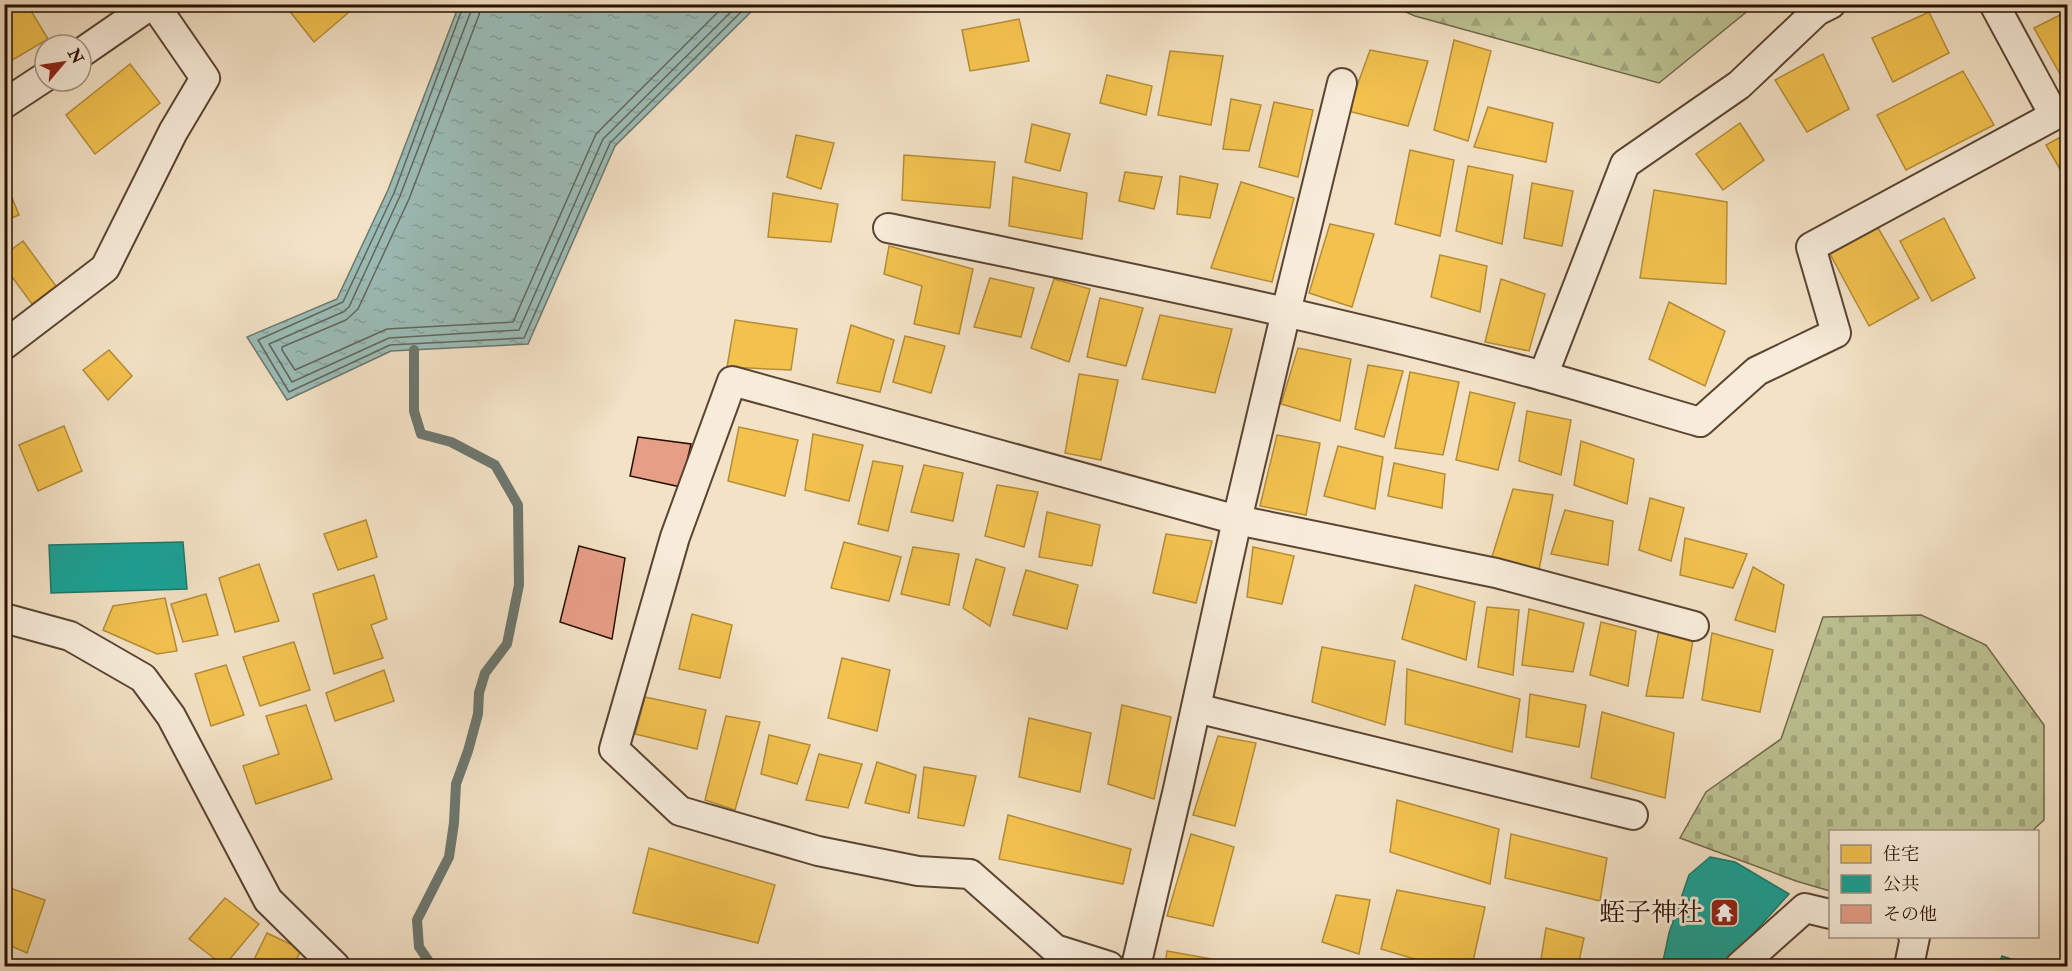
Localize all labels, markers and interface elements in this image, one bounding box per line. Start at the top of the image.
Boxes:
north arrow [33,33,93,93]
text: N [63,44,88,68]
legend [1829,830,2039,938]
text: 住宅 [1883,843,1919,866]
text: 公共 [1883,873,1919,896]
place label: 蛭子神社 [1599,897,1703,929]
temple icon: 蛭子神社 [1708,897,1740,929]
text: その他 [1883,903,1937,926]

